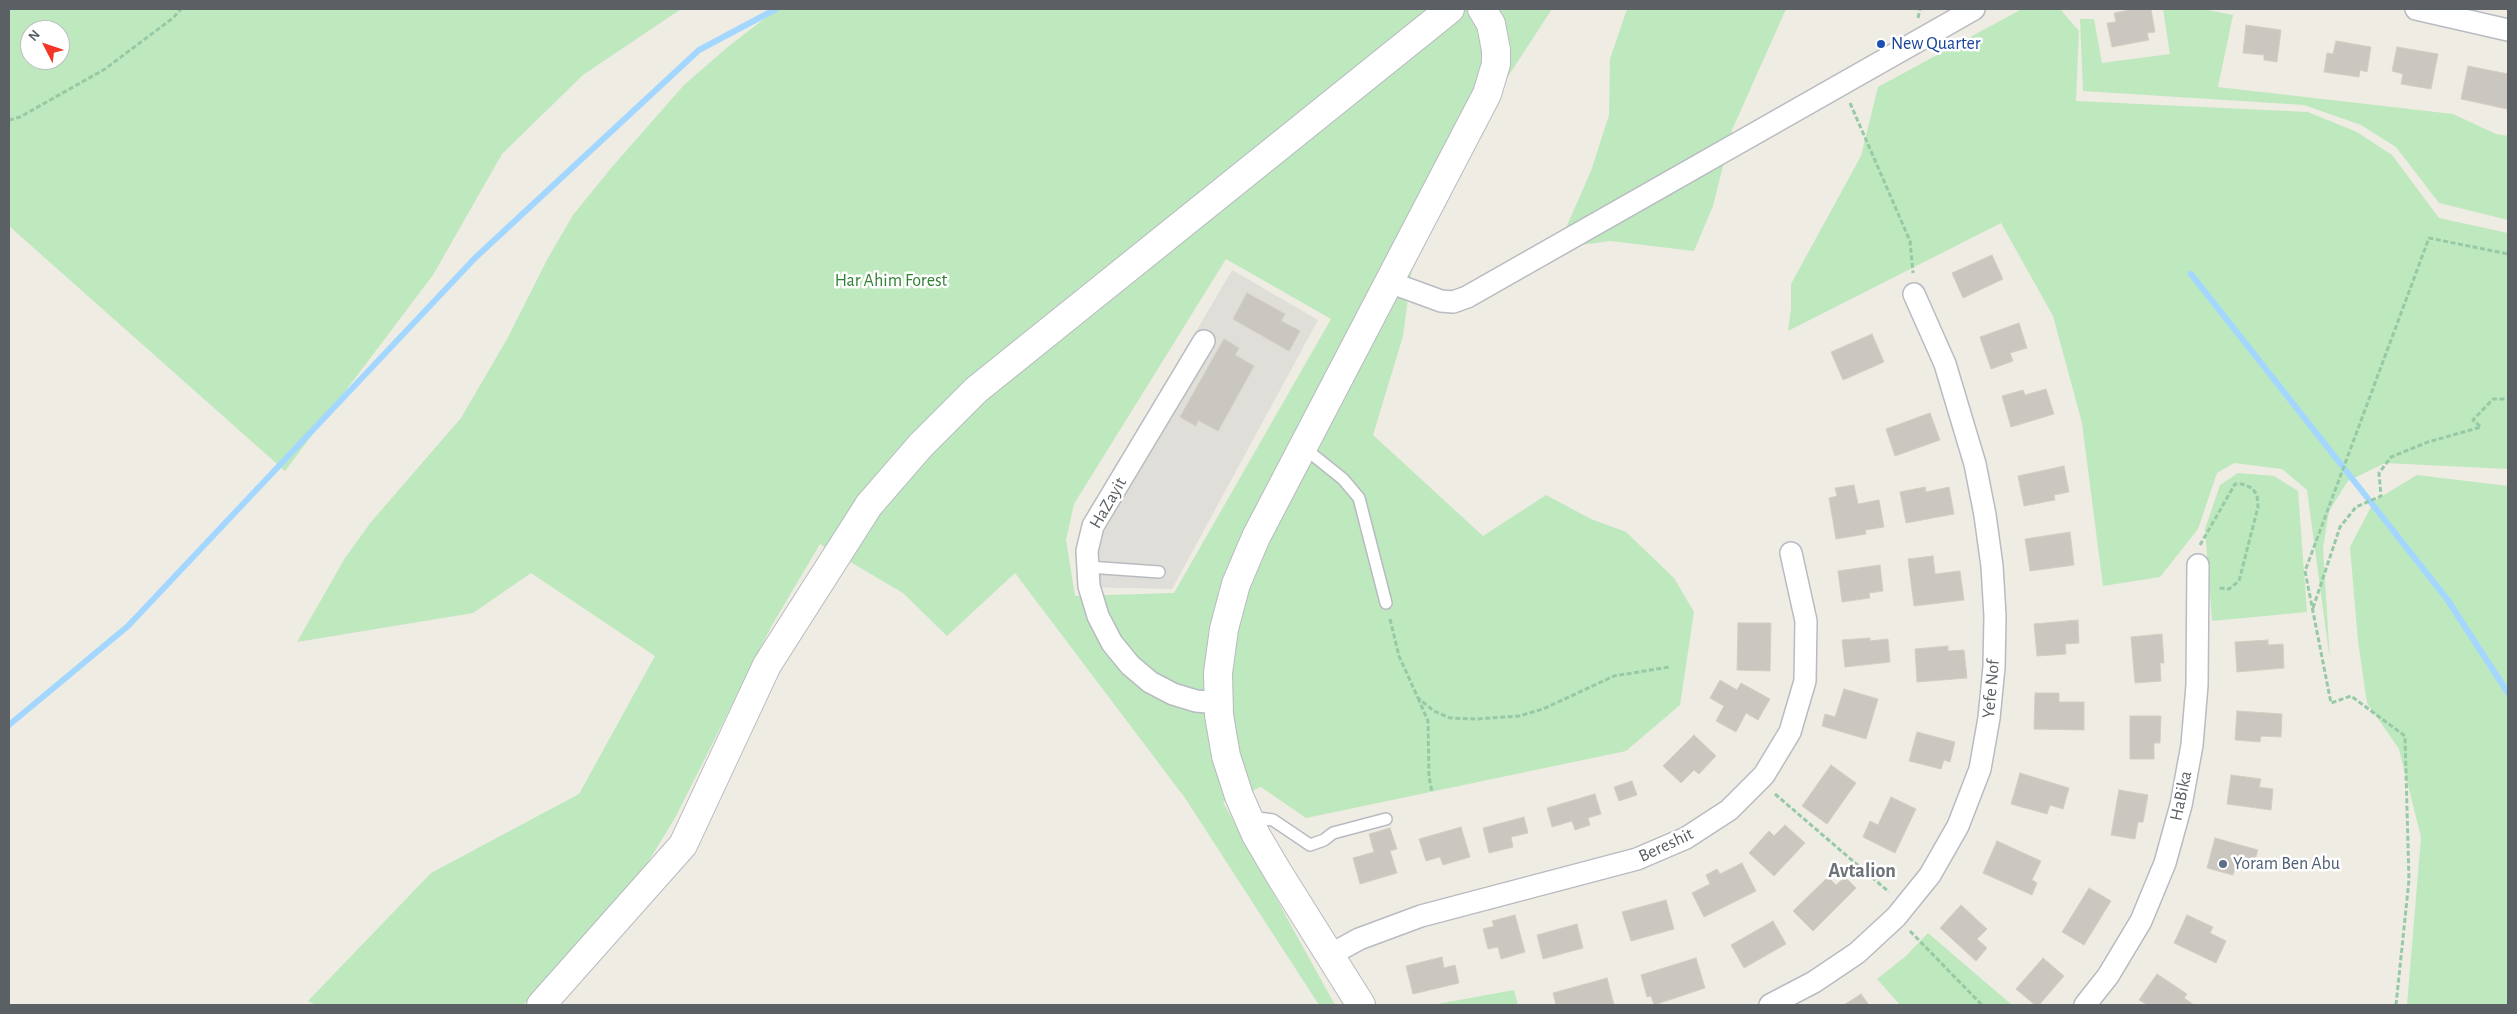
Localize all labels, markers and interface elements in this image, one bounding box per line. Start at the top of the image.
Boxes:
north arrow [20,20,70,70]
text: N [26,28,43,44]
place label: New Quarter [1891,33,1981,55]
marker: New Quarter [1875,38,1887,50]
park label: Har Ahim Forest [835,270,947,292]
street label: HaZayit [1085,474,1131,532]
street label: Yefe Nof [1978,659,2004,719]
street label: HaBika [2165,769,2197,823]
street label: Bereshit [1635,823,1697,867]
place label: Yoram Ben Abu [2233,853,2340,875]
marker: Yoram Ben Abu [2217,858,2229,870]
district label: Avtalion [1828,859,1896,883]

